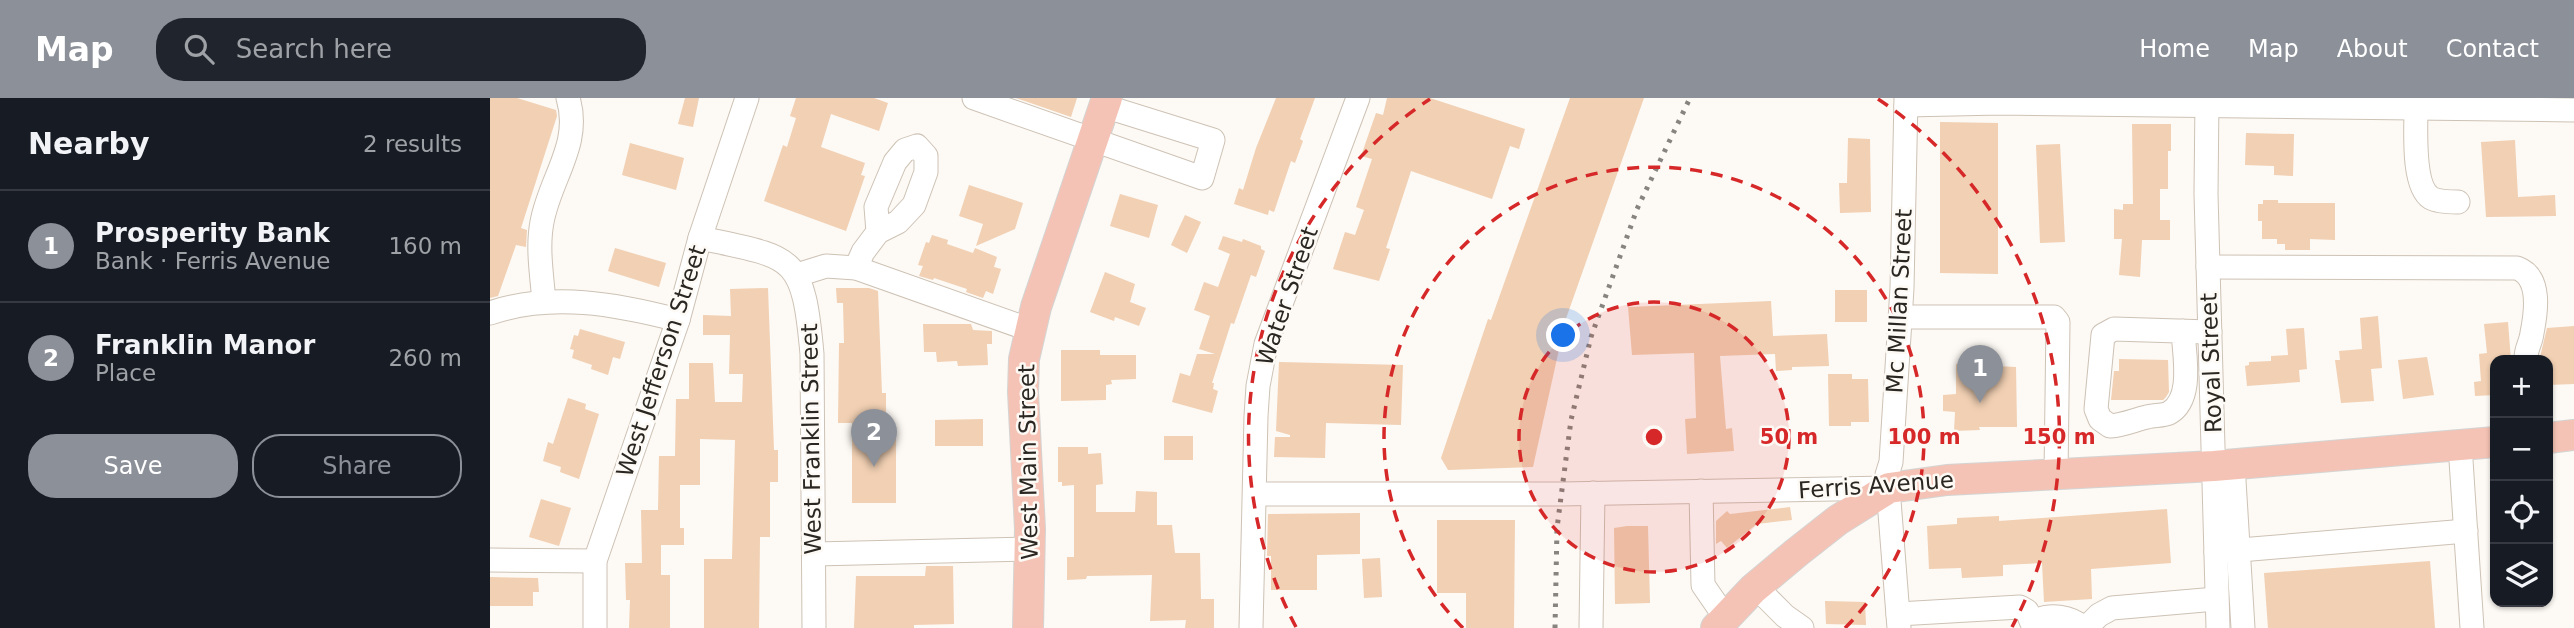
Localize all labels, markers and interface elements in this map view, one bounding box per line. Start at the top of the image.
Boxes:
search box [156,18,646,81]
text: Map [35,30,114,69]
icon: search [180,30,218,68]
text: Search here [236,34,392,64]
text: Home [2139,35,2210,63]
text: Map [2248,35,2299,63]
text: About [2337,35,2408,63]
text: Contact [2446,35,2539,63]
text: Nearby [28,126,150,161]
text: 2 results [363,131,462,157]
street label: Mc Millan Street [1881,208,1917,394]
text: Prosperity Bank [95,218,330,248]
street label: Water Street [1251,223,1323,369]
text: 1 [43,233,59,259]
text: 160 m [388,233,462,259]
street label: West Jefferson Street [611,242,711,480]
text: Bank · Ferris Avenue [95,248,330,274]
street label: Royal Street [2196,292,2226,434]
your location [1546,318,1580,352]
street label: West Franklin Street [796,323,826,555]
text: Franklin Manor [95,330,315,360]
text: 2 [43,345,59,371]
text: 260 m [388,345,462,371]
pin: 1 [1957,345,2003,403]
map controls [2490,355,2553,607]
button: + [2490,355,2553,418]
text: Place [95,360,156,386]
street label: West Main Street [1013,364,1043,560]
pin: 2 [851,409,897,467]
button: − [2490,418,2553,481]
centre of rings [1642,425,1666,449]
text: 50 m [1760,425,1818,449]
text: 100 m [1887,425,1961,449]
text: 150 m [2022,425,2096,449]
button: Save [28,434,238,498]
button: Share [252,434,462,498]
street label: Ferris Avenue [1797,467,1955,503]
button: locate [2490,481,2553,544]
button: layers [2490,544,2553,607]

